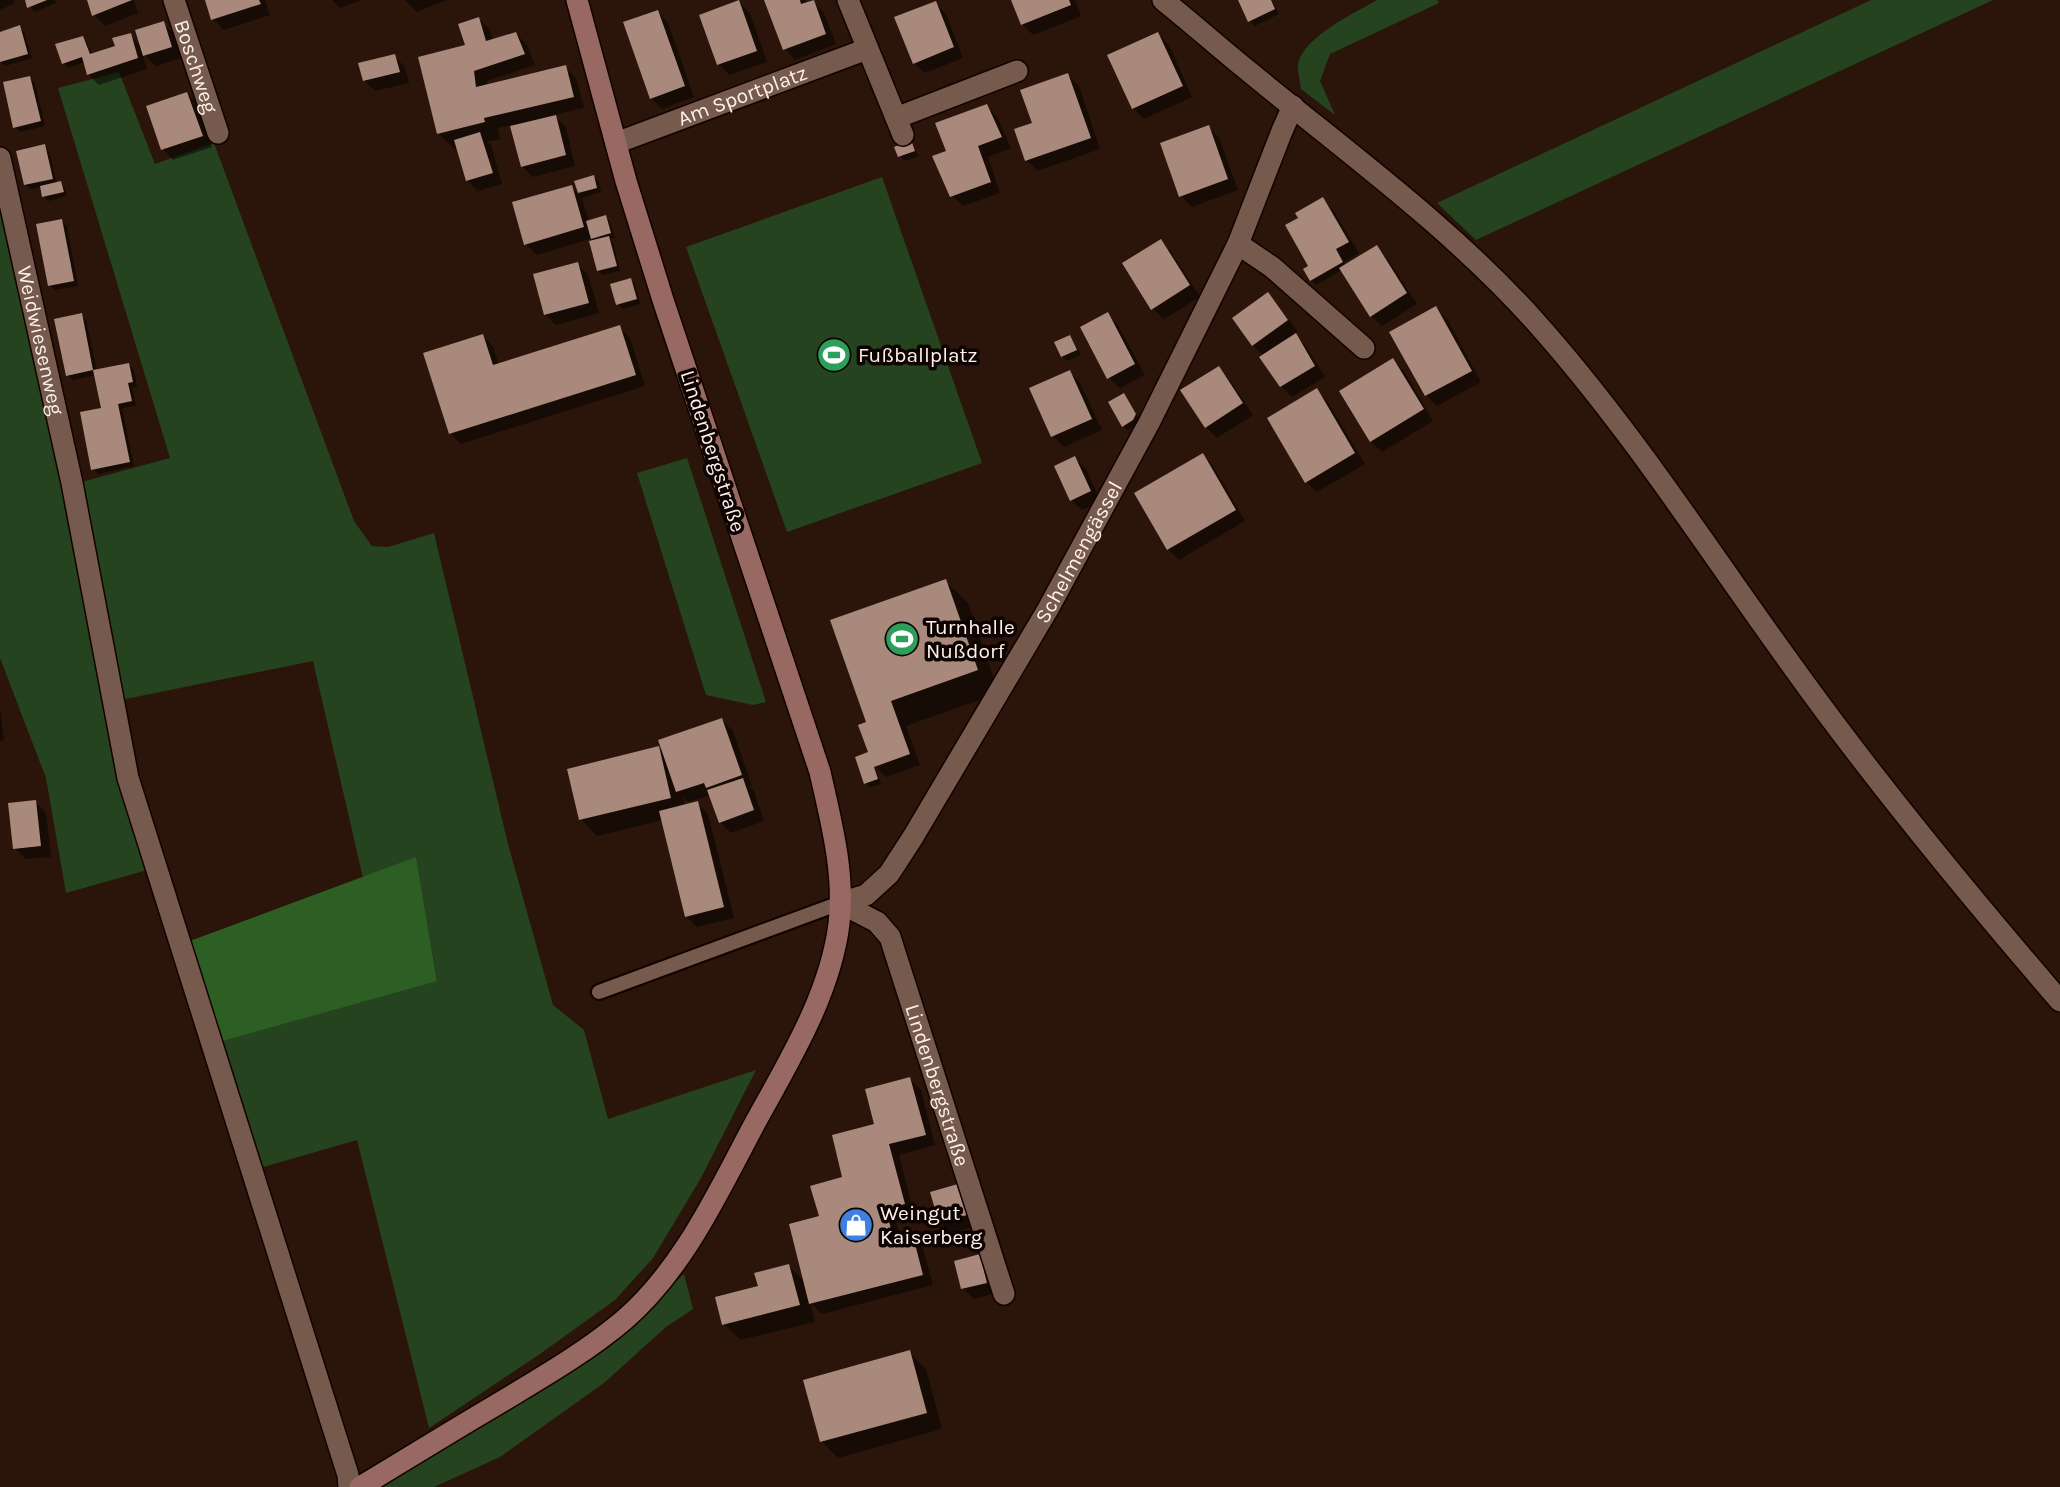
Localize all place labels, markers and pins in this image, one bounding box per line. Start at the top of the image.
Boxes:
sports icon: Fußballplatz [815,336,853,374]
place label: Fußballplatz [858,343,977,367]
place label: Turnhalle Nußdorf [926,615,1015,663]
sports icon: Turnhalle Nußdorf [883,620,921,658]
place label: Weingut Kaiserberg [880,1201,982,1249]
shop icon: Weingut Kaiserberg [837,1206,875,1244]

